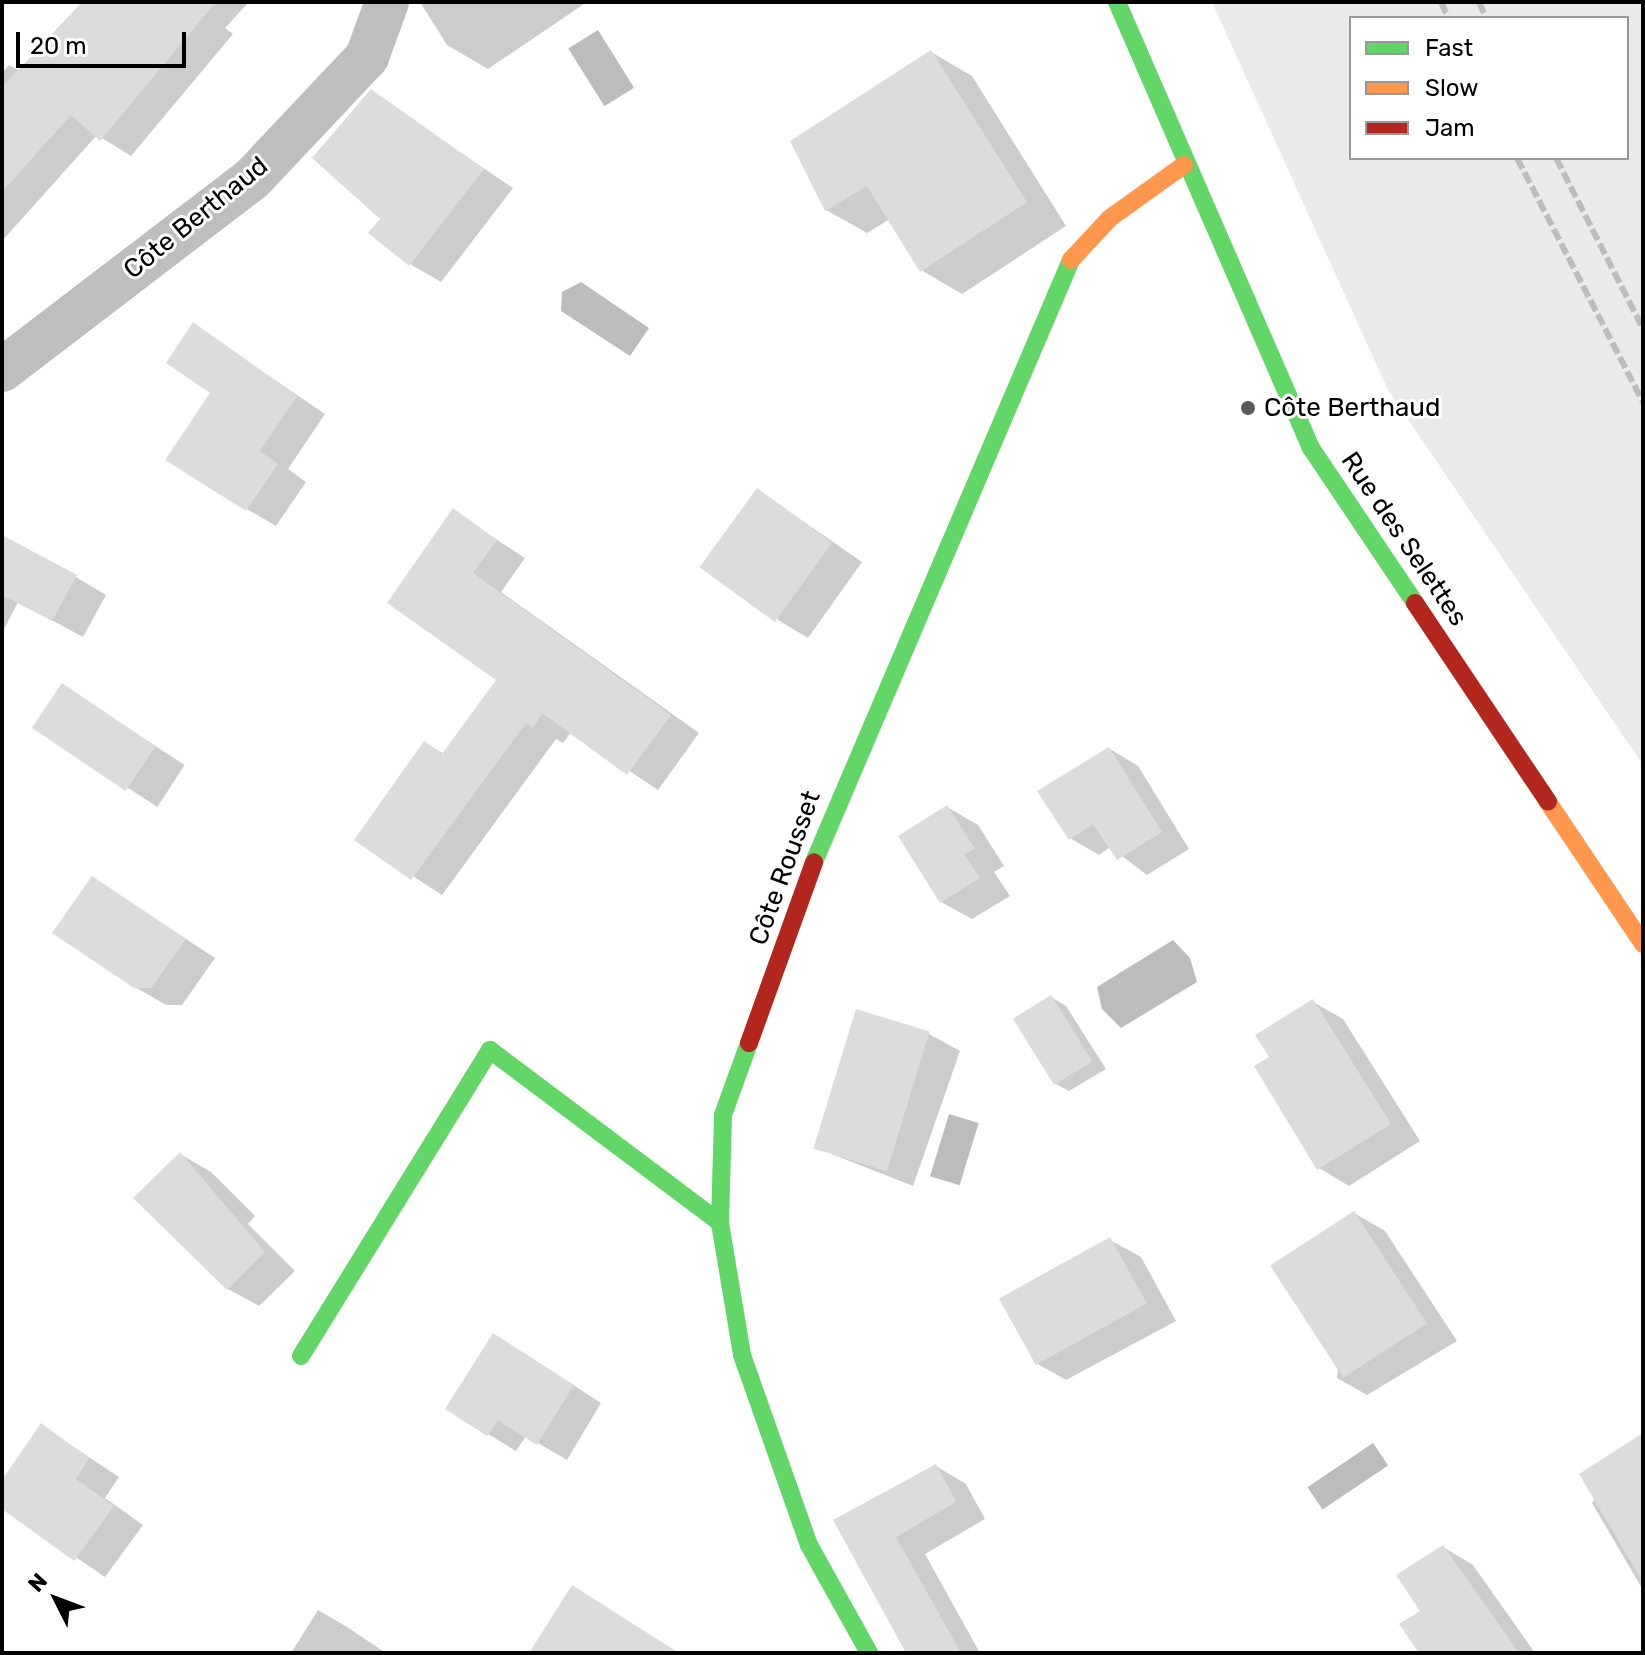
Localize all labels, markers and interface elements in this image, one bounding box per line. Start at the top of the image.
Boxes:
scale bar [20,16,190,66]
legend [1349,16,1629,160]
text: 20 m [30,32,87,60]
text: Fast [1425,34,1473,62]
text: Slow [1425,74,1478,102]
text: Jam [1425,114,1475,142]
street label: Côte Berthaud [118,150,274,286]
place label: Côte Berthaud [1264,392,1440,424]
marker: Côte Berthaud [1239,399,1257,417]
street label: Rue des Selettes [1334,446,1474,632]
street label: Côte Rousset [743,787,827,949]
north arrow [16,1559,96,1639]
text: N [22,1568,53,1598]

